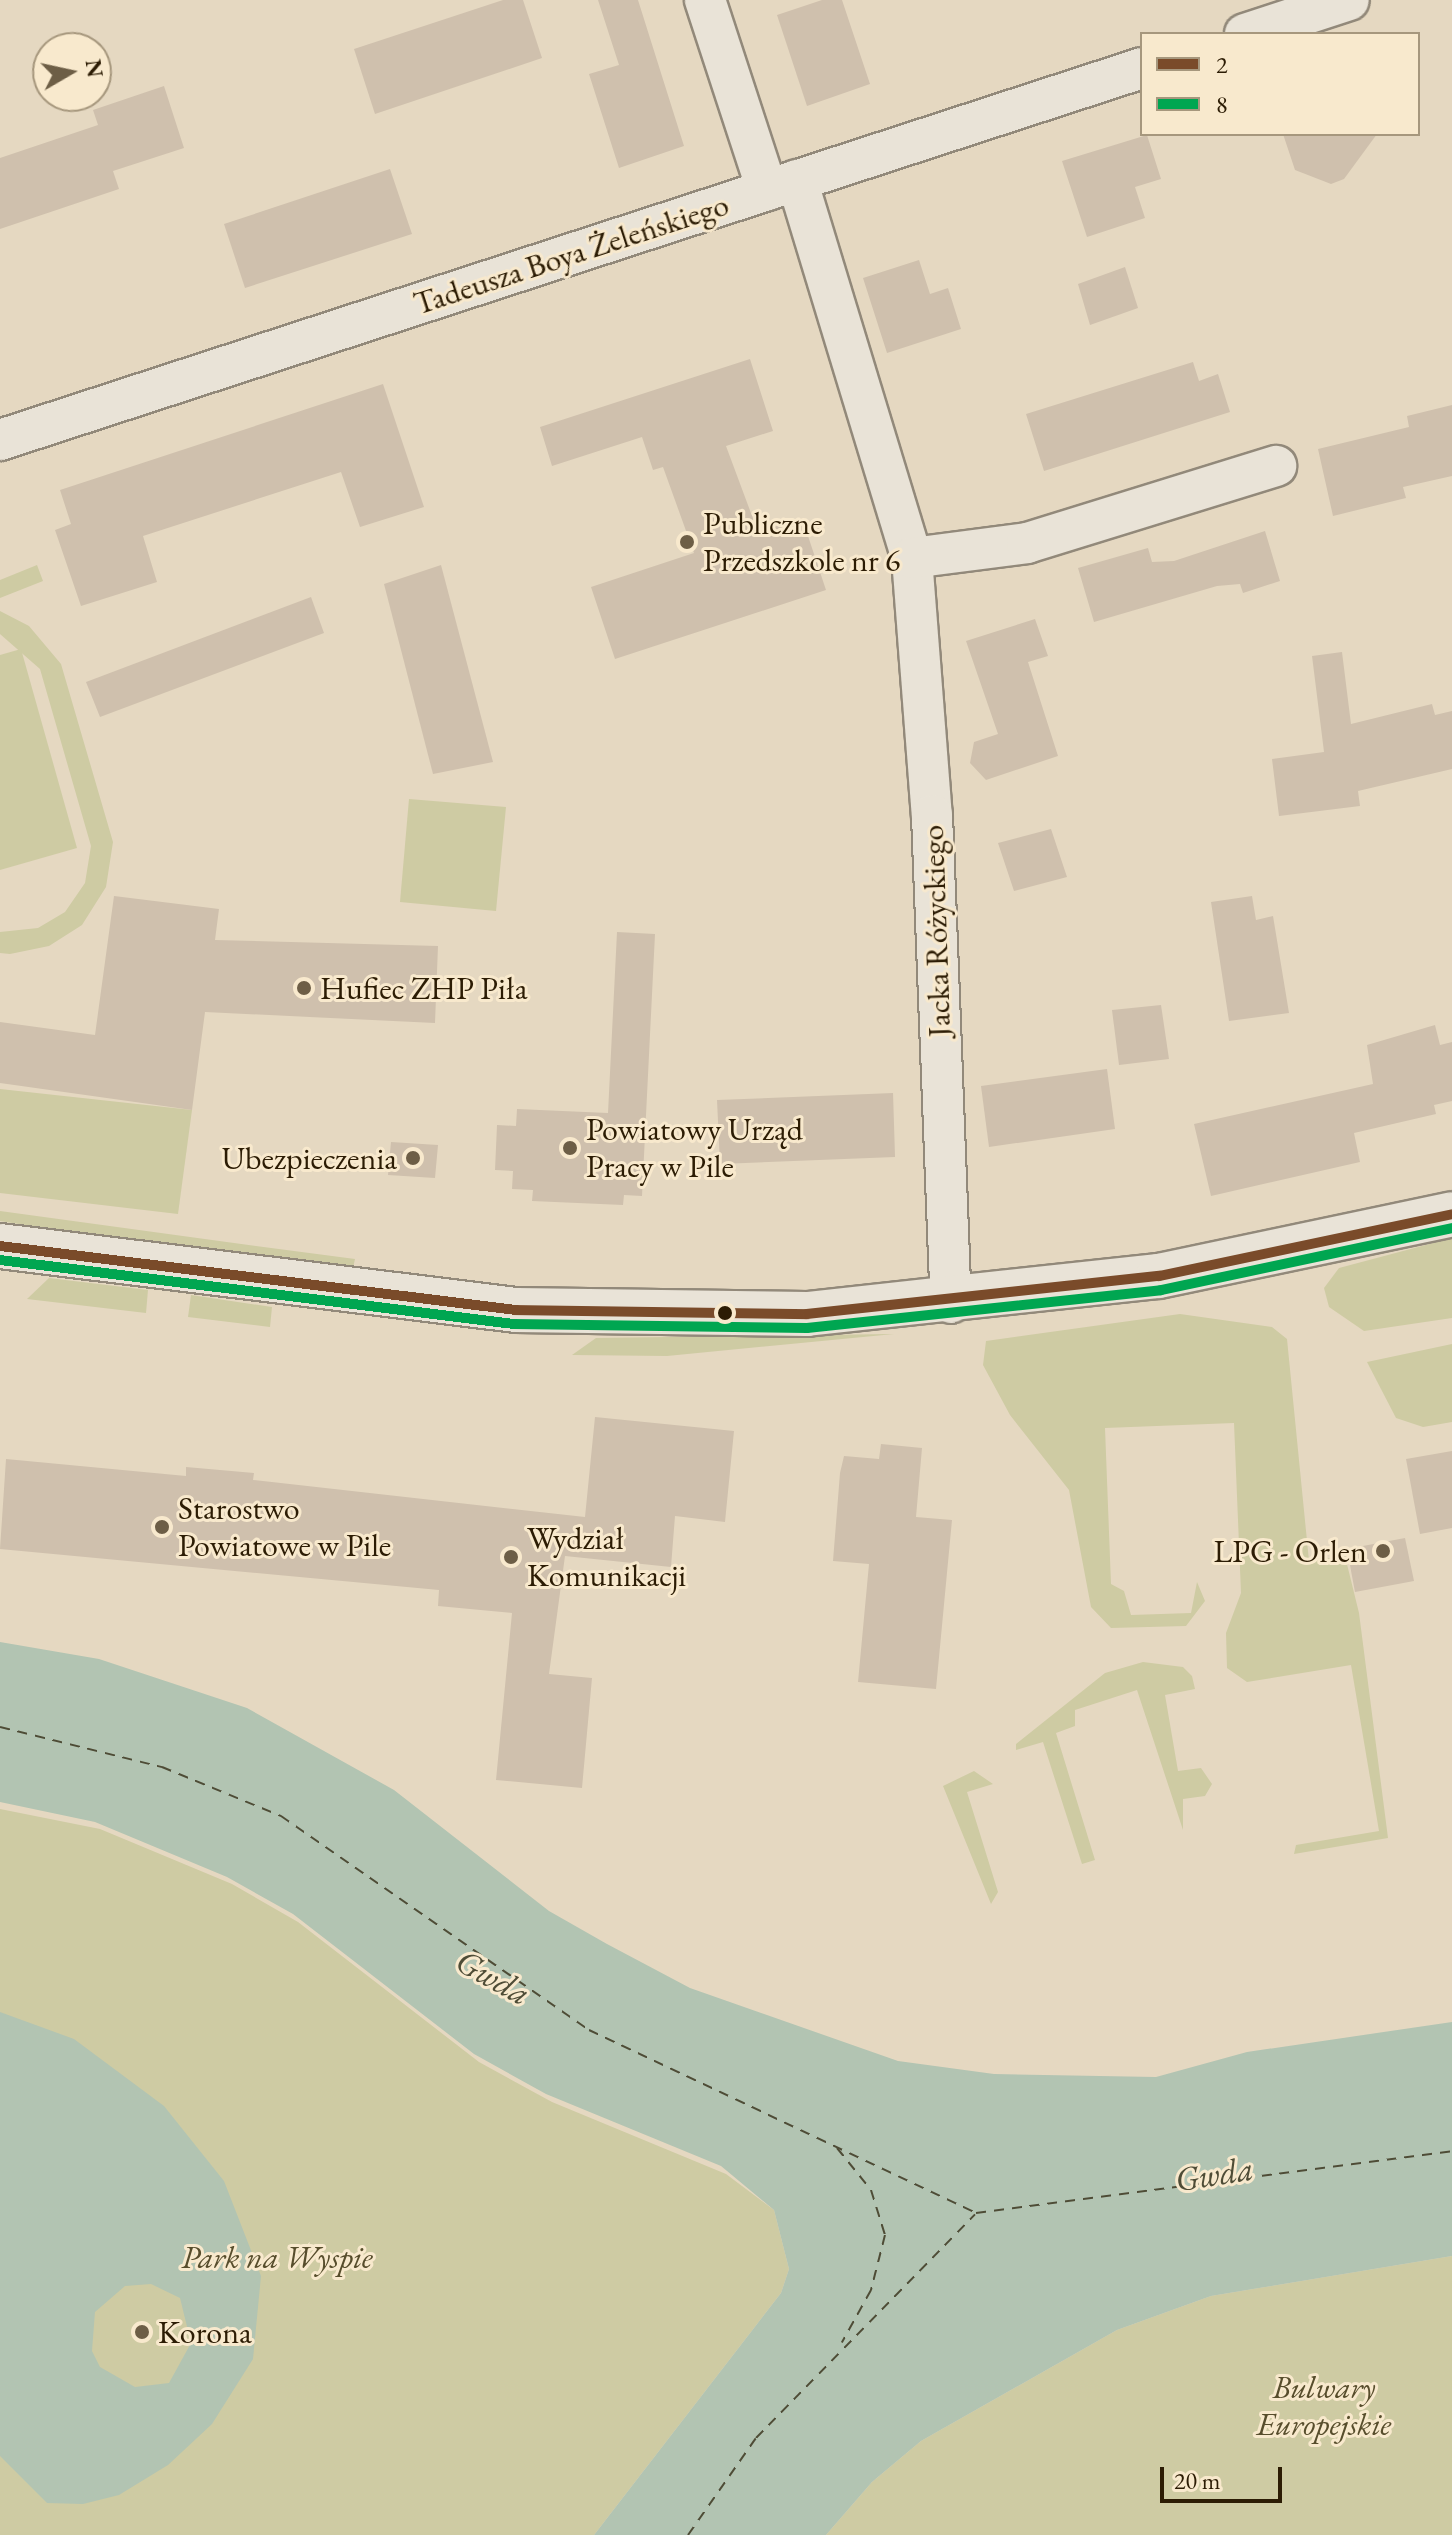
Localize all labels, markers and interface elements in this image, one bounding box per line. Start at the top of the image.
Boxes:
north arrow [32,32,112,112]
legend [1140,32,1420,136]
text: 2 [1216,49,1228,80]
text: N [79,57,110,80]
text: 8 [1216,89,1228,120]
street label: Tadeusza Boya Żeleńskiego [409,185,733,323]
place label: Publiczne Przedszkole nr 6 [703,505,900,580]
marker: Publiczne Przedszkole nr 6 [678,533,696,551]
street label: Jacka Różyckiego [913,824,959,1038]
place label: Hufiec ZHP Piła [320,969,527,1007]
marker: Hufiec ZHP Piła [295,979,313,997]
place label: Powiatowy Urząd Pracy w Pile [586,1111,803,1186]
place label: Ubezpieczenia [221,1139,397,1177]
marker: Powiatowy Urząd Pracy w Pile [561,1139,579,1157]
marker: Ubezpieczenia [404,1149,422,1167]
unlabelled marker [717,1305,733,1321]
place label: Starostwo Powiatowe w Pile [178,1490,391,1565]
marker: Starostwo Powiatowe w Pile [153,1518,171,1536]
place label: Wydział Komunikacji [527,1520,686,1595]
place label: LPG - Orlen [1214,1532,1367,1570]
marker: LPG - Orlen [1374,1542,1392,1560]
marker: Wydział Komunikacji [502,1548,520,1566]
water label: Gwda [449,1940,537,2014]
water label: Gwda [1172,2148,1256,2200]
park label: Park na Wyspie [181,2238,373,2276]
place label: Korona [158,2313,252,2351]
marker: Korona [133,2323,151,2341]
park label: Bulwary Europejskie [1257,2369,1391,2444]
scale bar [1164,2451,1286,2501]
text: 20 m [1174,2465,1221,2496]

